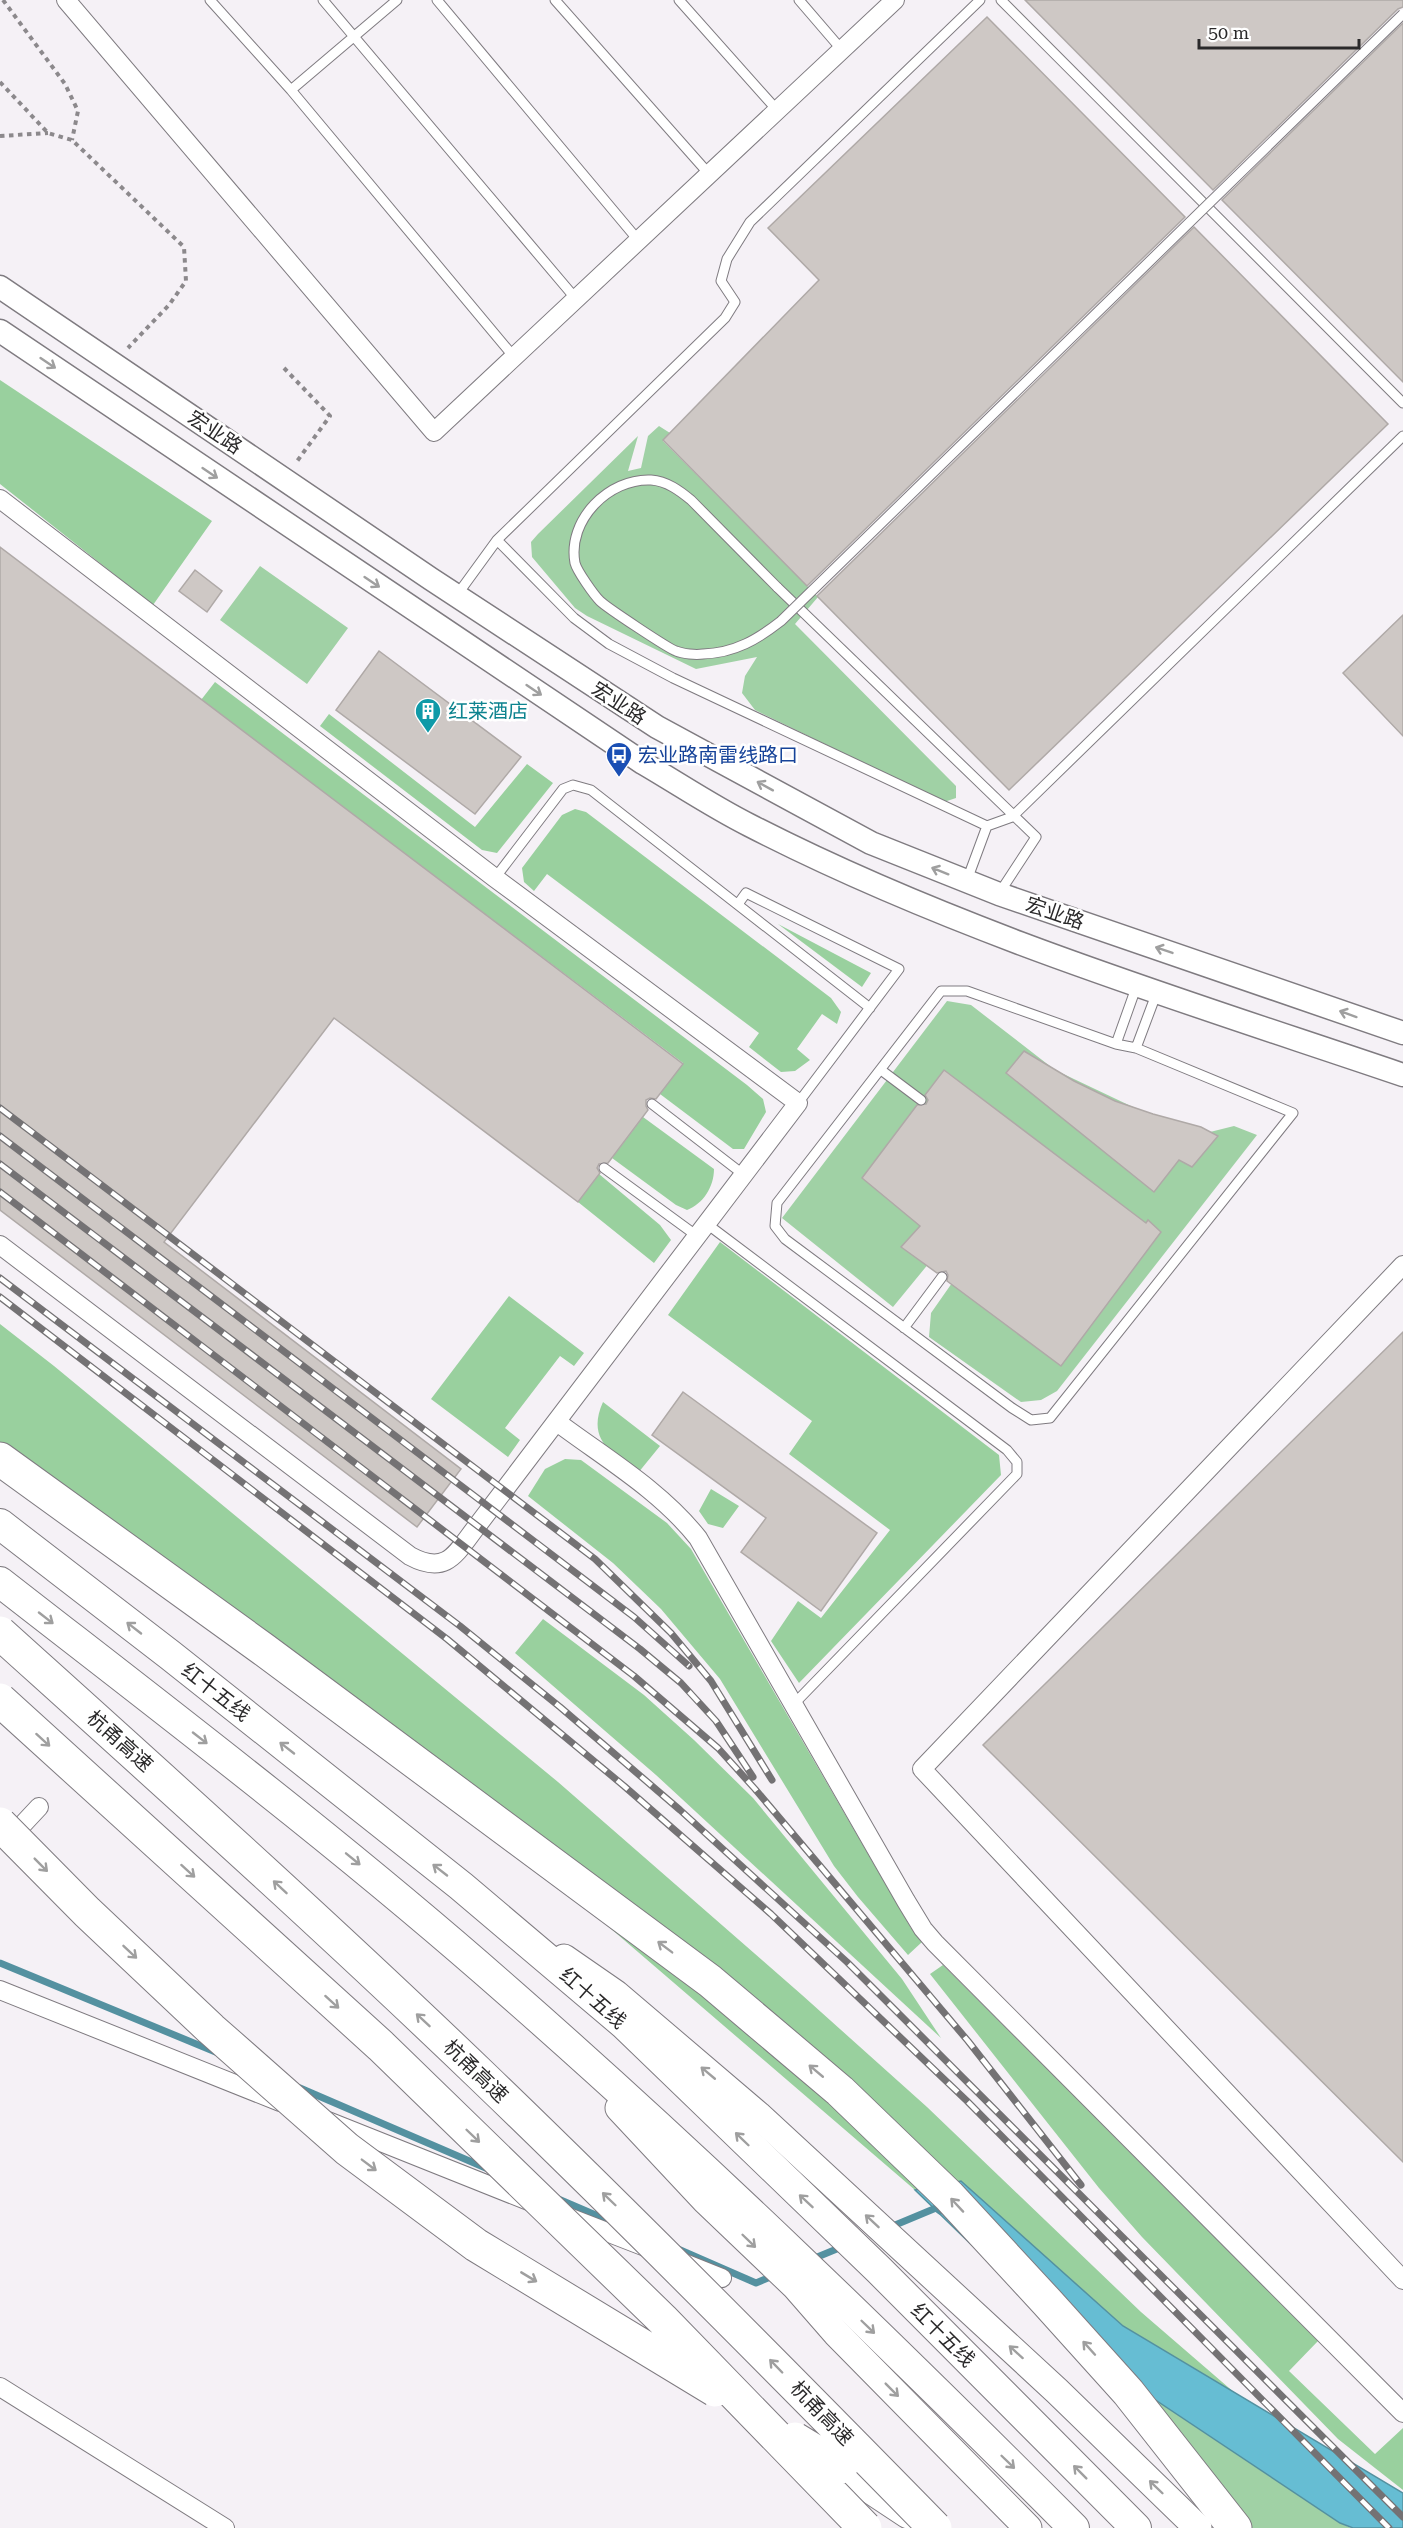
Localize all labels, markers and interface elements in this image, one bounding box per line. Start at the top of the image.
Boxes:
scale bar [1199,12,1360,50]
text: 50 m [1208,22,1249,43]
one-way arrow [40,357,57,370]
street label: 宏业路 [183,405,247,459]
one-way arrow [201,467,218,479]
one-way arrow [363,576,379,588]
street label: 宏业路 [587,677,651,729]
one-way arrow [525,684,541,696]
building icon: 红莱酒店 [413,696,443,734]
place label: 红莱酒店 [448,699,528,723]
bus stop icon: 宏业路南雷线路口 [604,740,634,778]
place label: 宏业路南雷线路口 [638,743,798,767]
one-way arrow [757,780,774,792]
one-way arrow [932,865,950,876]
street label: 宏业路 [1023,892,1087,934]
one-way arrow [1155,944,1173,955]
one-way arrow [1339,1007,1358,1018]
one-way arrow [38,1611,54,1624]
one-way arrow [126,1621,142,1634]
street label: 红十五线 [177,1658,255,1726]
street label: 杭甬高速 [82,1705,158,1777]
one-way arrow [191,1732,207,1745]
one-way arrow [36,1733,51,1747]
one-way arrow [280,1742,296,1755]
one-way arrow [345,1852,361,1865]
one-way arrow [34,1858,48,1873]
one-way arrow [432,1863,448,1876]
one-way arrow [180,1864,195,1878]
one-way arrow [273,1879,288,1894]
one-way arrow [657,1941,673,1953]
one-way arrow [122,1945,137,1959]
street label: 红十五线 [555,1963,631,2033]
one-way arrow [324,1995,339,2009]
one-way arrow [415,2013,430,2027]
street label: 杭甬高速 [439,2035,513,2107]
one-way arrow [808,2064,824,2077]
one-way arrow [700,2066,716,2079]
one-way arrow [466,2129,481,2143]
one-way arrow [734,2132,749,2147]
one-way arrow [361,2159,377,2172]
one-way arrow [601,2192,616,2206]
one-way arrow [799,2194,814,2208]
one-way arrow [950,2198,964,2213]
one-way arrow [865,2214,880,2228]
one-way arrow [741,2234,756,2249]
one-way arrow [520,2272,537,2284]
street label: 红十五线 [906,2298,980,2372]
one-way arrow [860,2319,875,2334]
one-way arrow [1082,2341,1096,2356]
one-way arrow [1008,2345,1023,2360]
one-way arrow [769,2359,784,2374]
street label: 杭甬高速 [786,2376,858,2450]
one-way arrow [885,2383,900,2398]
one-way arrow [1000,2455,1015,2469]
one-way arrow [1072,2464,1087,2479]
one-way arrow [1149,2480,1164,2495]

